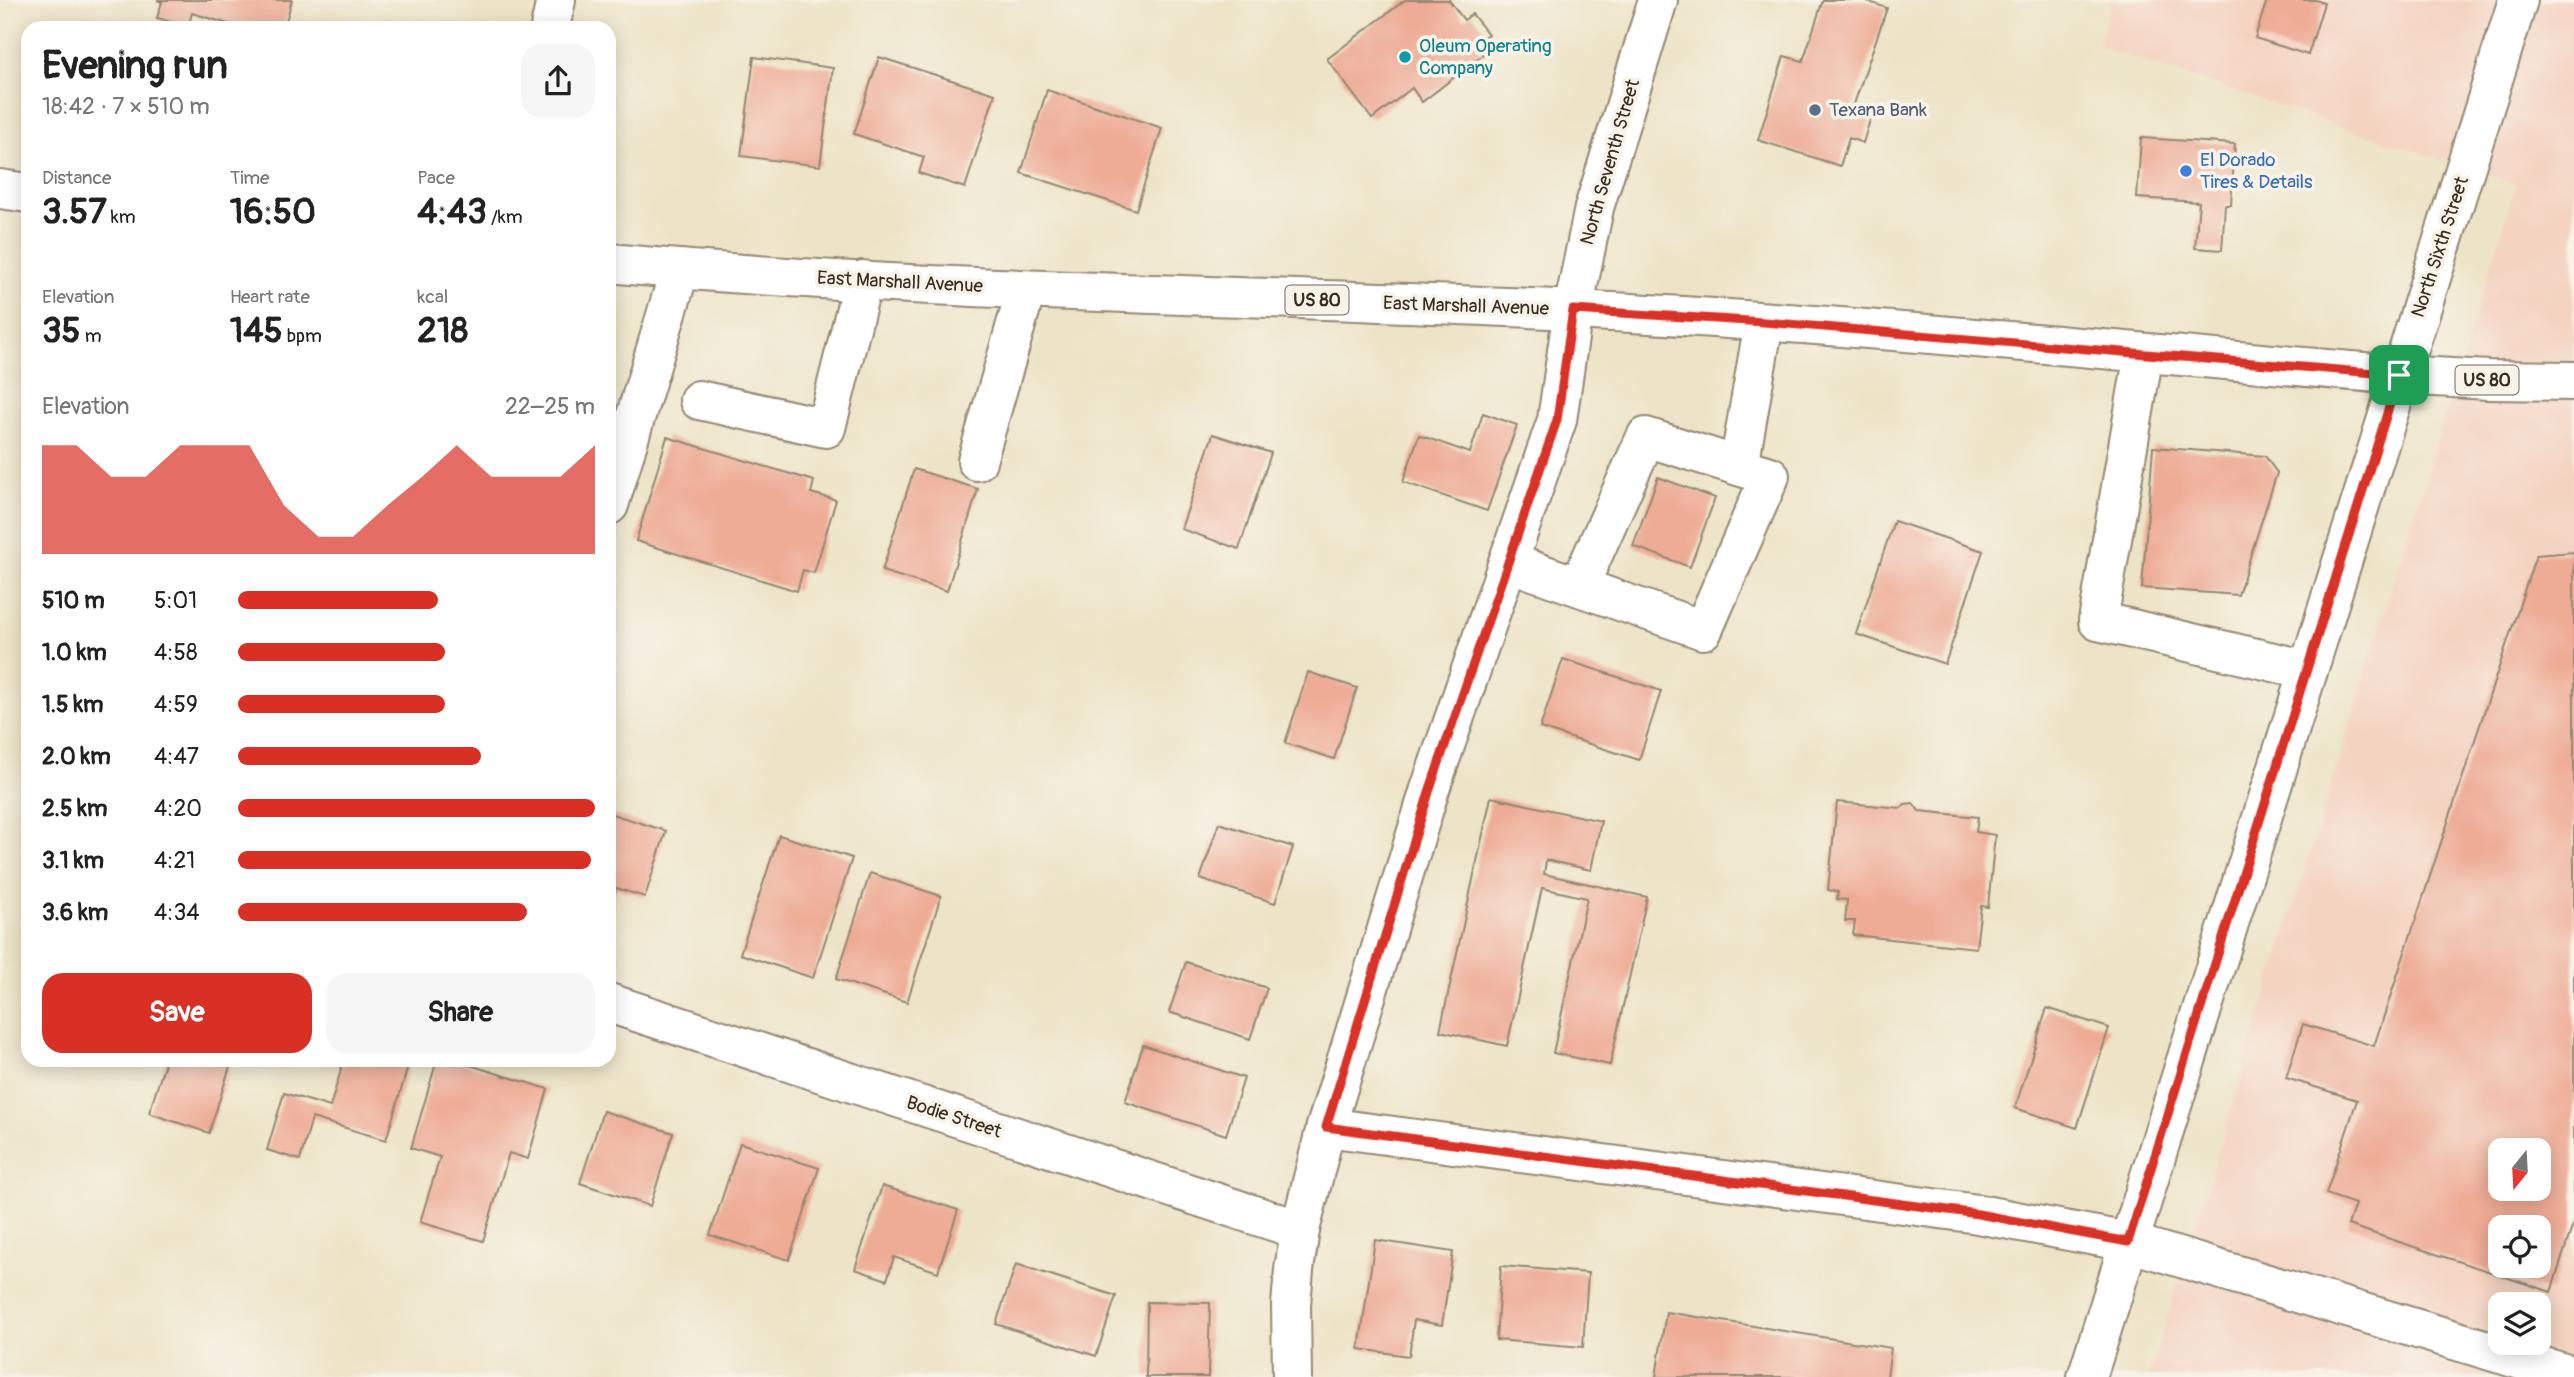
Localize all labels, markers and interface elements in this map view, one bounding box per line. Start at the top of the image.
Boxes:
place label: Oleum Operating Company [1419,34,1552,80]
text: Evening run [42,42,228,90]
button: share [521,44,595,118]
marker: Oleum Operating Company [1397,49,1413,65]
street label: North Seventh Street [1575,76,1645,248]
text: 18:42 · 7 × 510 m [42,92,210,121]
place label: Texana Bank [1829,98,1927,122]
marker: Texana Bank [1807,102,1823,118]
place label: El Dorado Tires & Details [2200,148,2313,194]
marker: El Dorado Tires & Details [2178,163,2194,179]
text: Distance [42,166,111,190]
text: Time [230,166,269,190]
text: Pace [417,166,455,190]
street label: North Sixth Street [2406,173,2474,320]
text: 3.57 [42,190,107,234]
text: 16:50 [230,190,316,234]
text: 4:43 [417,190,487,234]
text: km [107,205,136,229]
text: /km [487,205,523,229]
street label: East Marshall Avenue [816,266,984,298]
text: Elevation [42,285,114,309]
text: Heart rate [230,285,310,309]
text: kcal [417,285,448,309]
road number: US 80 [1286,286,1348,314]
street label: East Marshall Avenue [1383,291,1550,321]
text: 35 [42,309,81,353]
text: 145 [230,309,283,353]
text: 218 [417,309,468,353]
text: m [81,324,102,348]
text: bpm [283,324,322,348]
pin [2369,345,2429,405]
icon: arrive [2380,356,2418,394]
road number: US 80 [2456,366,2518,394]
text: Elevation [42,392,130,421]
text: 22–25 m [505,392,595,421]
text: 510 m [42,586,105,615]
text: 5:01 [154,586,197,615]
text: 1.0 km [42,638,107,667]
text: 4:58 [154,638,198,667]
text: 1.5 km [42,690,104,719]
text: 4:59 [154,690,198,719]
text: 2.0 km [42,742,111,771]
text: 4:47 [154,742,199,771]
text: 2.5 km [42,794,107,823]
text: 4:20 [154,794,202,823]
text: 3.1 km [42,846,104,875]
text: 4:21 [154,846,195,875]
text: 3.6 km [42,898,108,927]
text: 4:34 [154,898,200,927]
button: Save [42,973,312,1053]
button: Share [326,973,595,1053]
street label: Bodie Street [903,1090,1005,1144]
north arrow [2488,1138,2552,1200]
map controls [2488,1138,2551,1355]
button: locate [2488,1215,2551,1278]
button: layers [2488,1292,2551,1355]

